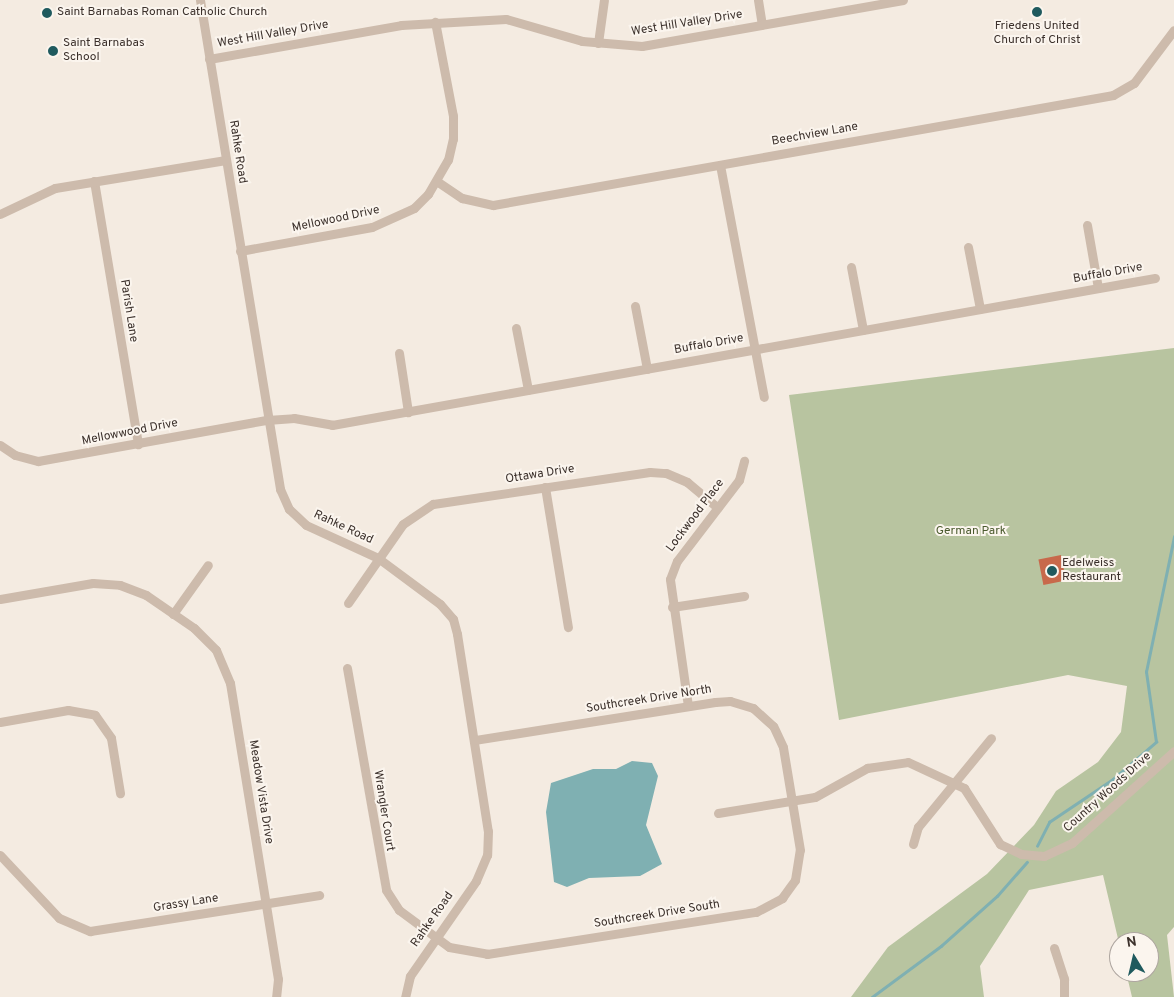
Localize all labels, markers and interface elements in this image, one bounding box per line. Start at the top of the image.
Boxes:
place label: Saint Barnabas Roman Catholic Church [57,6,267,20]
marker: Friedens United Church of Christ [1031,6,1043,18]
marker: Saint Barnabas Roman Catholic Church [41,7,53,19]
street label: West Hill Valley Drive [630,8,744,40]
street label: West Hill Valley Drive [216,18,330,52]
place label: Friedens United Church of Christ [993,20,1081,48]
place label: Saint Barnabas School [63,37,145,65]
marker: Saint Barnabas School [47,45,59,57]
street label: Rahke Road [225,119,249,185]
street label: Beechview Lane [771,120,859,150]
street label: Mellowood Drive [291,204,381,236]
street label: Buffalo Drive [1072,261,1144,287]
street label: Parish Lane [116,279,140,343]
street label: Buffalo Drive [673,332,745,358]
street label: Mellowwood Drive [81,417,179,449]
street label: Ottawa Drive [504,462,576,488]
street label: Lockwood Place [664,477,728,555]
street label: Rahke Road [311,508,375,548]
park label: German Park [936,525,1006,539]
place label: Edelweiss Restaurant [1062,557,1121,585]
marker: Edelweiss Restaurant [1046,565,1058,577]
street label: Southcreek Drive North [585,683,713,717]
street label: Meadow Vista Drive [245,739,275,845]
street label: Country Woods Drive [1061,750,1155,836]
street label: Wrangler Court [369,769,397,853]
street label: Rahke Road [409,890,457,950]
street label: Grassy Lane [152,892,220,916]
street label: Southcreek Drive South [593,898,721,932]
north arrow [1109,932,1159,982]
text: N [1125,933,1138,952]

